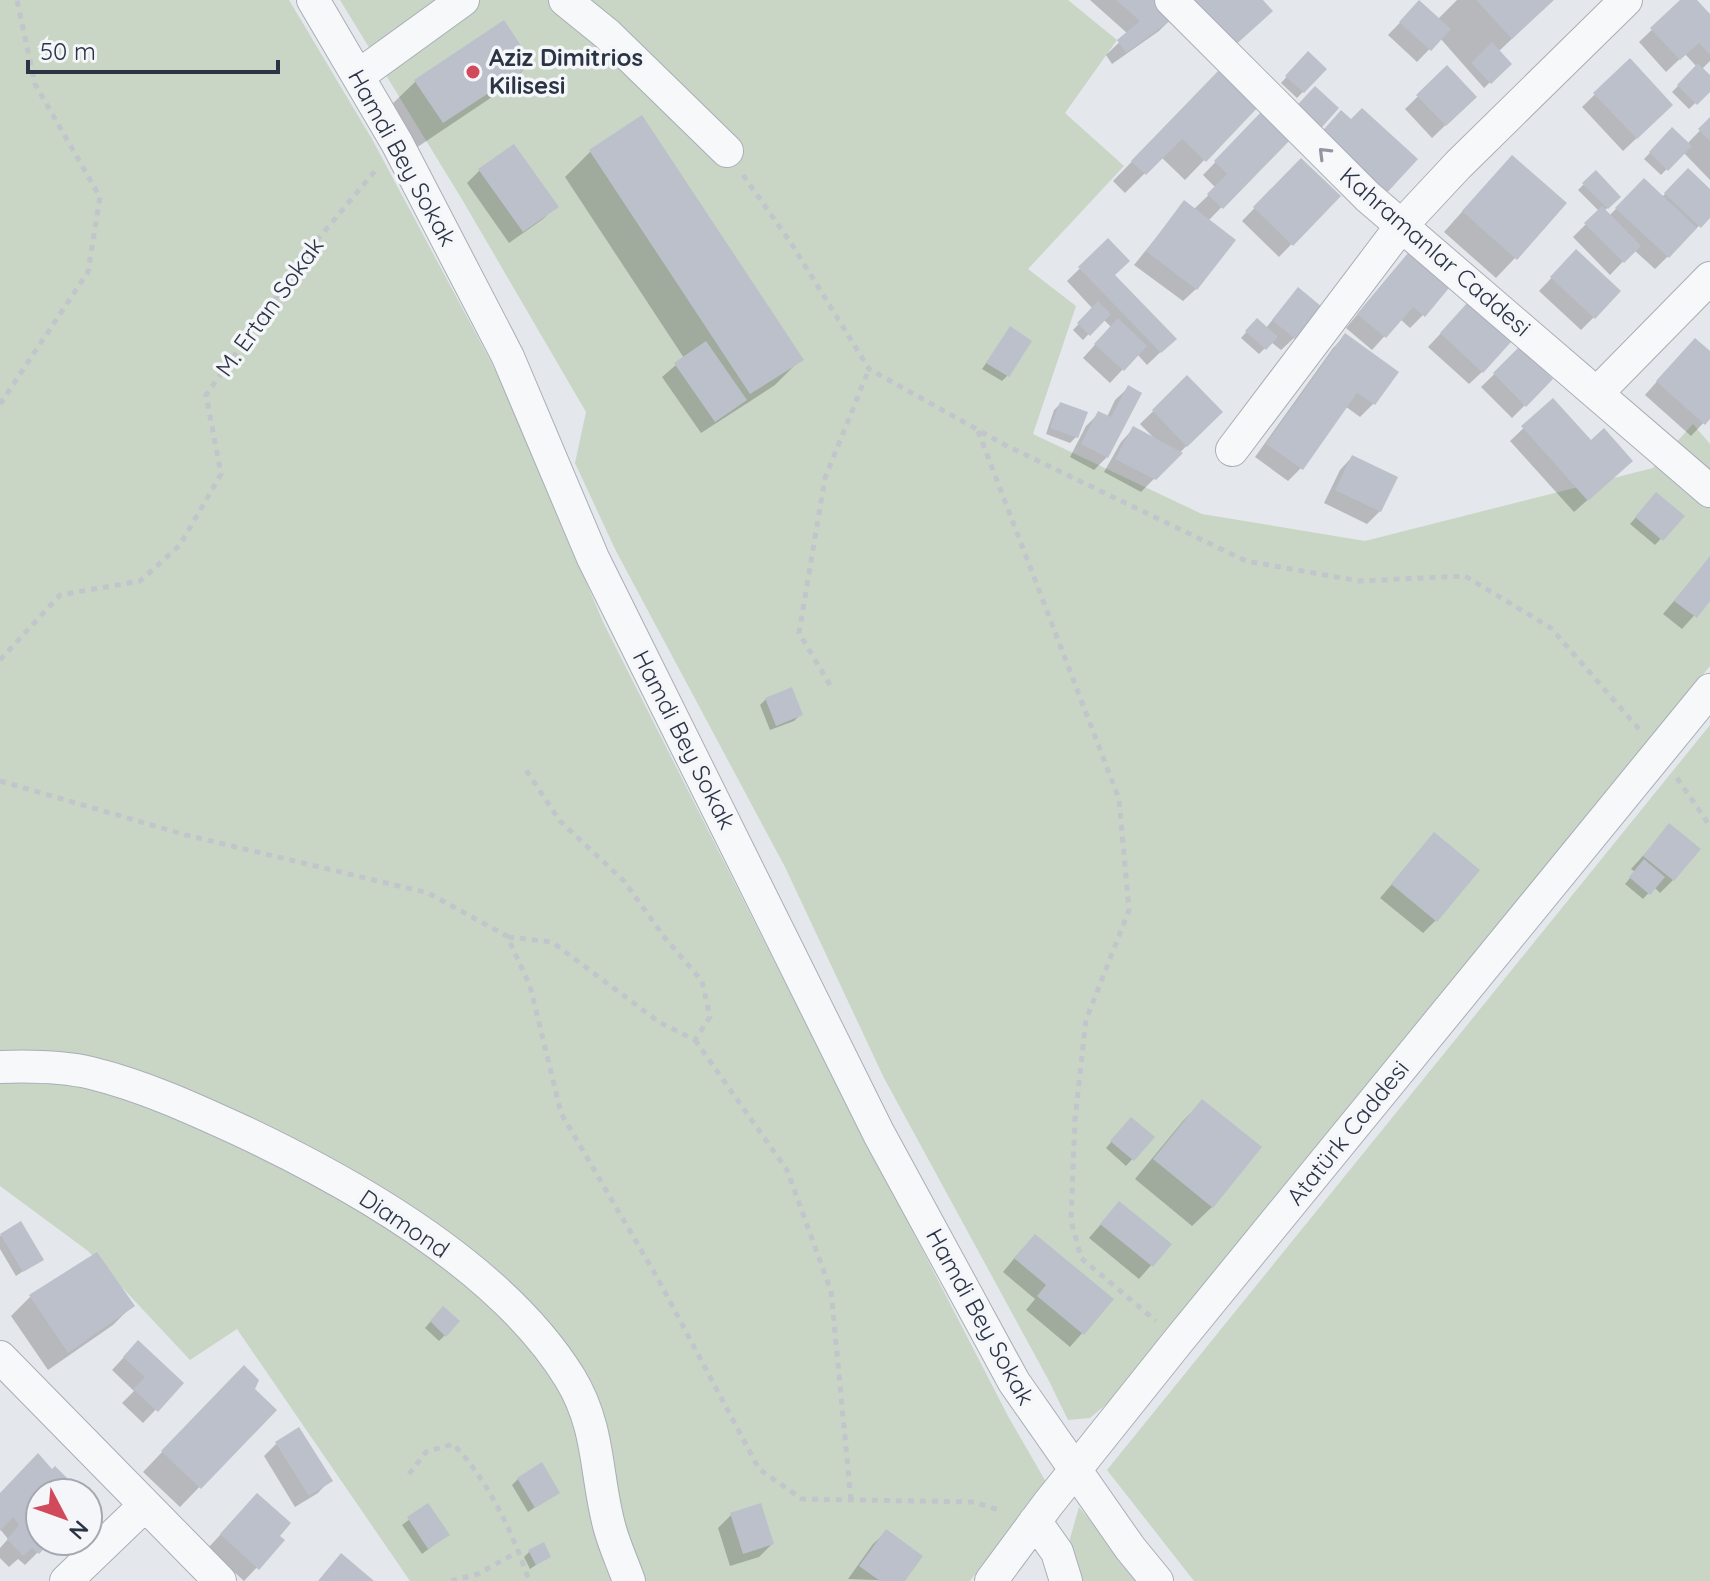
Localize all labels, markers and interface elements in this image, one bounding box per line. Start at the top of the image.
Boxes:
scale bar [28,24,278,74]
text: 50 m [40,36,96,66]
place label: Aziz Dimitrios Kilisesi [489,42,643,100]
marker: Aziz Dimitrios Kilisesi [464,63,482,81]
street label: Hamdi Bey Sokak [342,64,464,251]
one-way arrow [1319,148,1333,162]
street label: Kahramanlar Caddesi [1334,160,1537,342]
street label: M. Ertan Sokak [209,231,330,382]
street label: Hamdi Bey Sokak [627,645,743,834]
street label: Atatürk Caddesi [1280,1054,1415,1211]
street label: Diamond [354,1182,455,1264]
street label: Hamdi Bey Sokak [920,1223,1042,1410]
north arrow [24,1477,104,1557]
text: N [63,1515,95,1545]

